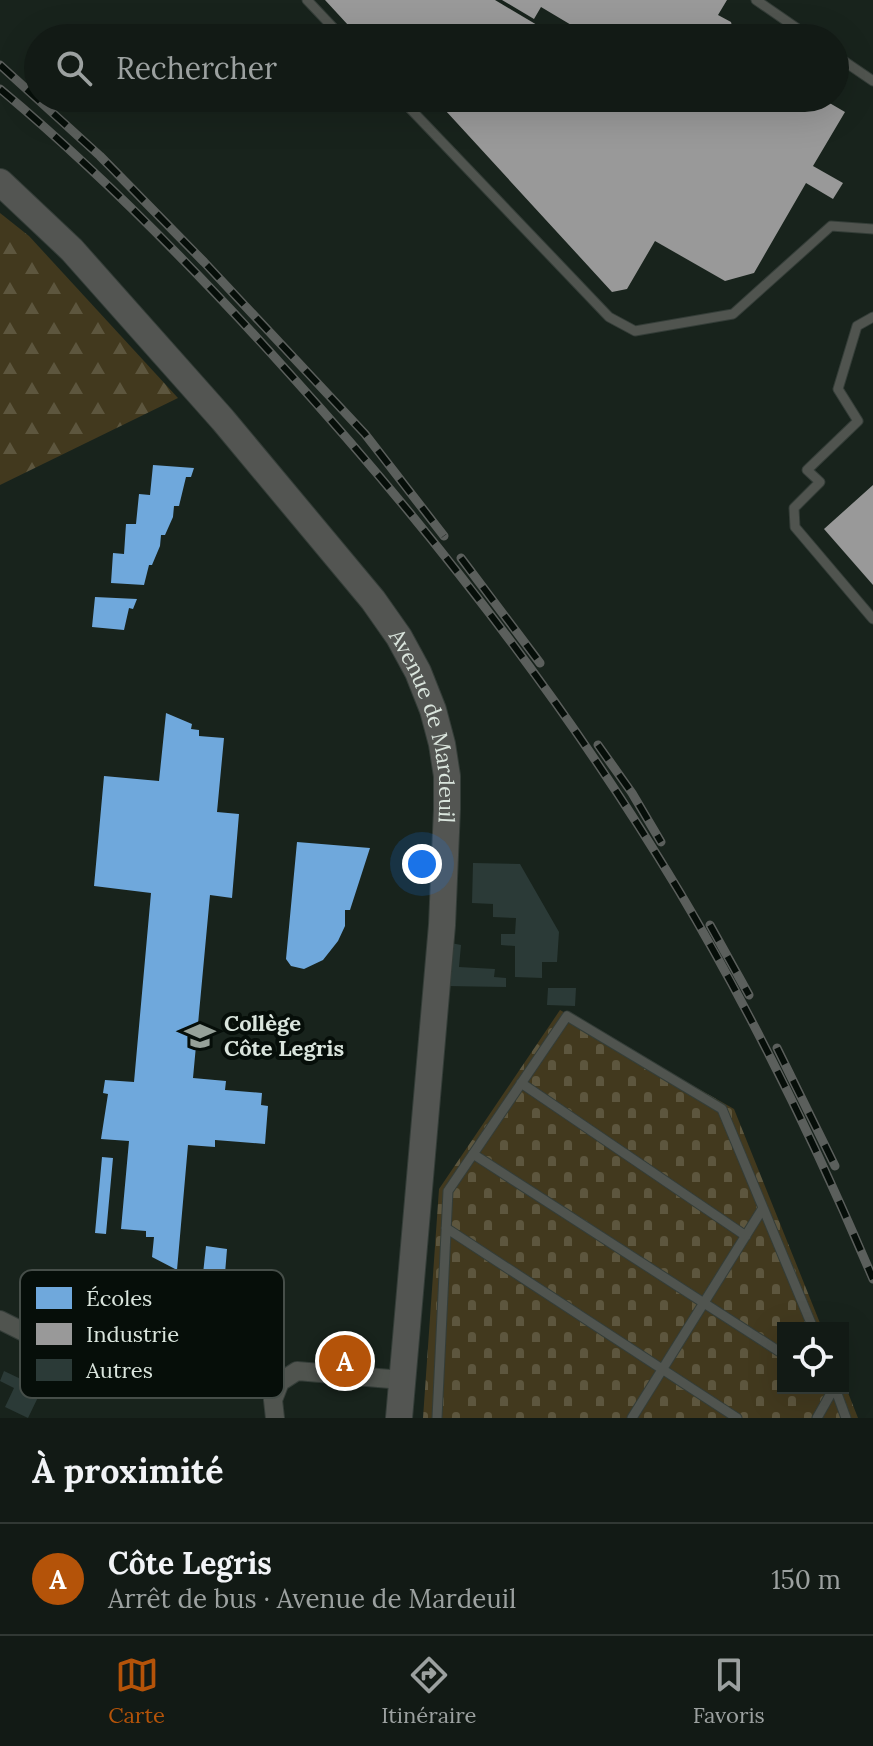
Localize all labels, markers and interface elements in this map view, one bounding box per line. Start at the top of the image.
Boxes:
search box [24,24,849,112]
icon: search [52,46,96,90]
text: Rechercher [116,49,277,87]
street label: Avenue de Mardeuil [383,622,461,824]
your location [402,844,442,884]
place label: Collège Côte Legris [224,1009,344,1062]
school or university icon: Collège Côte Legris [183,1019,217,1053]
legend [20,1270,284,1398]
text: Écoles [86,1284,152,1312]
text: Industrie [86,1320,179,1348]
map controls [777,1322,849,1394]
button: locate [777,1322,849,1394]
pin: A [319,1331,371,1391]
text: Autres [85,1356,153,1384]
text: À proximité [32,1449,223,1492]
text: Côte Legris [108,1544,272,1582]
text: A [49,1563,67,1596]
text: 150 m [771,1563,841,1596]
text: Arrêt de bus · Avenue de Mardeuil [108,1582,516,1615]
tab: Carte [108,1653,165,1729]
tab: Itinéraire [381,1653,476,1729]
tab: Favoris [693,1653,765,1729]

